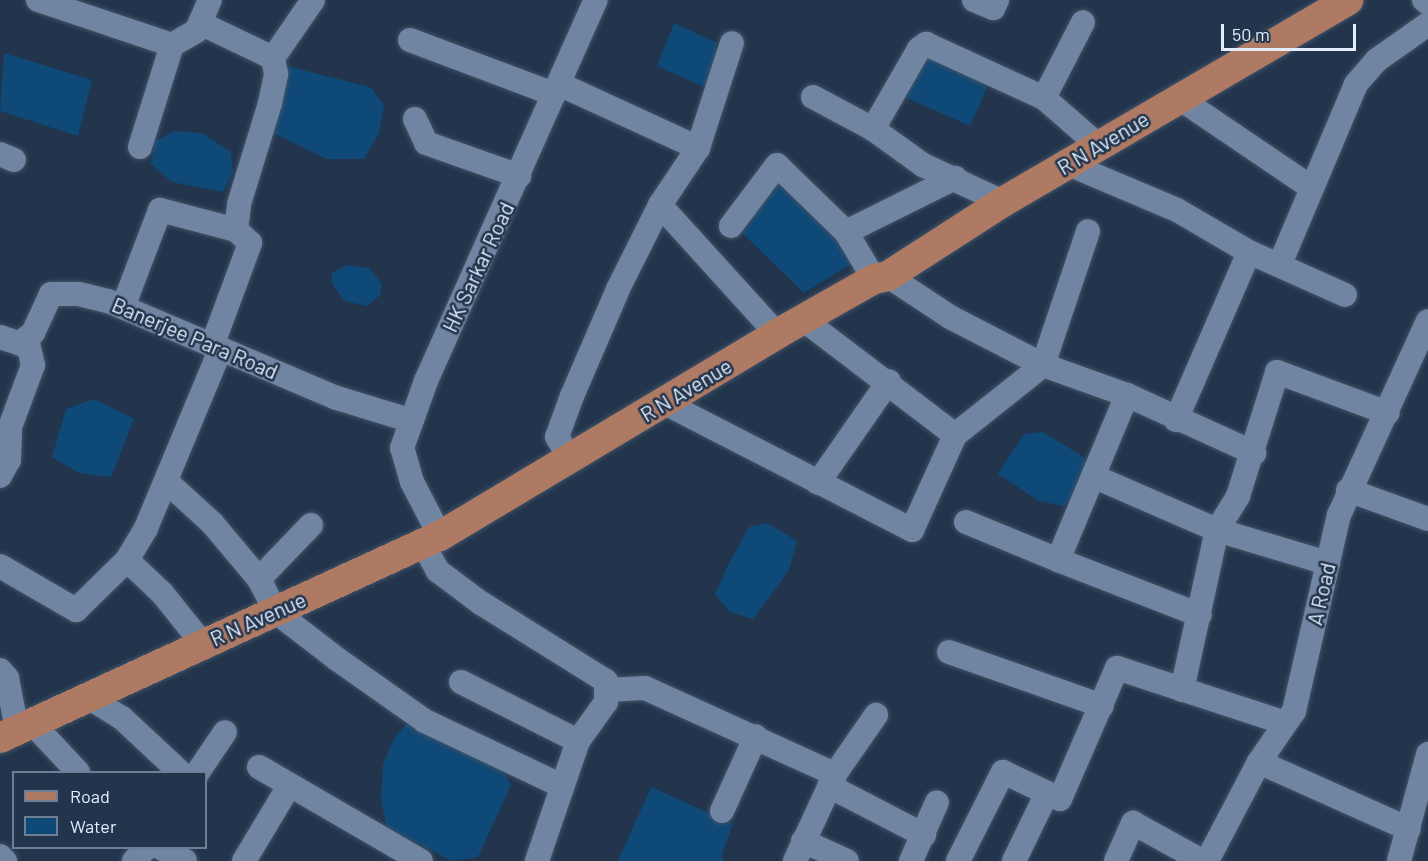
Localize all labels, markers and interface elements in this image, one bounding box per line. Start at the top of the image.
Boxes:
scale bar [1224,12,1359,50]
text: 50 m [1232,23,1270,45]
street label: R N Avenue [1053,106,1153,180]
street label: HK Sarkar Road [437,198,519,336]
street label: Banerjee Para Road [108,292,282,384]
street label: R N Avenue [636,353,736,427]
street label: A Road [1302,560,1340,628]
street label: R N Avenue [206,587,310,651]
legend [12,771,207,849]
text: Road [70,785,110,807]
text: Water [70,815,117,837]

